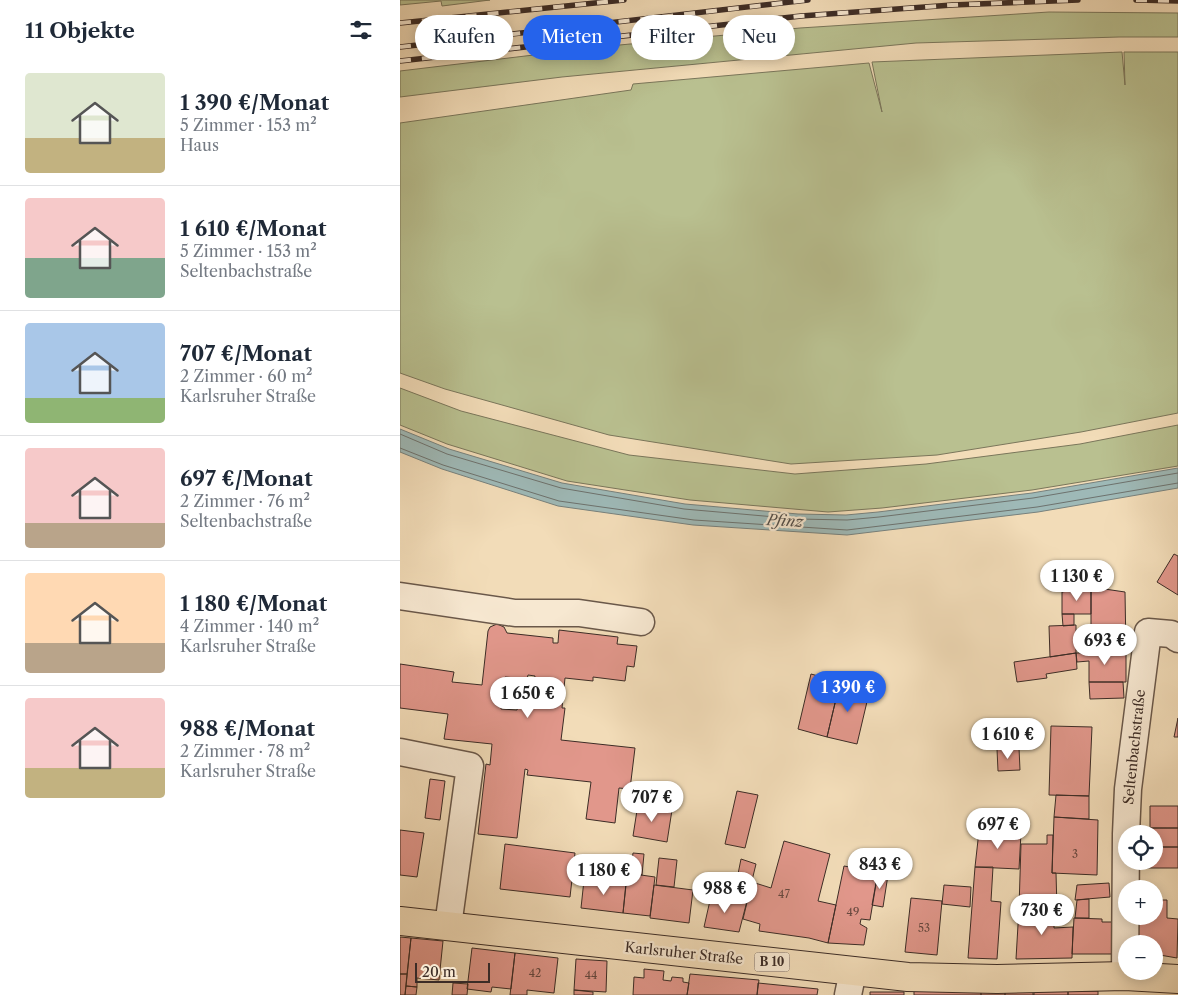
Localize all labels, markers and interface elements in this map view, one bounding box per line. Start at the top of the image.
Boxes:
chip: Kaufen [415,15,513,60]
chip: Mieten [523,15,621,60]
chip: Filter [631,15,713,60]
chip: Neu [723,15,795,60]
icon: filters [347,16,375,44]
text: 11 Objekte [25,18,135,43]
text: 1 390 €/Monat [180,90,329,115]
icon: home [65,93,125,153]
text: 5 Zimmer · 153 m² [180,115,317,135]
text: Haus [180,135,219,155]
text: 1 610 €/Monat [180,216,327,241]
icon: home [65,218,125,278]
text: 5 Zimmer · 153 m² [180,241,317,261]
text: Seltenbachstraße [180,261,312,281]
text: 707 €/Monat [180,341,312,366]
icon: home [65,343,125,403]
text: 2 Zimmer · 60 m² [180,366,313,386]
text: Karlsruher Straße [180,386,316,406]
text: 697 €/Monat [180,466,313,491]
icon: home [65,468,125,528]
text: 2 Zimmer · 76 m² [180,491,310,511]
water label: Pfinz [765,510,805,531]
text: Seltenbachstraße [180,511,312,531]
pin: 1 130 € [1031,560,1123,602]
text: 1 130 € [1051,566,1103,586]
text: 1 180 €/Monat [180,591,327,616]
icon: home [65,593,125,653]
text: 4 Zimmer · 140 m² [180,616,319,636]
pin: 693 € [1070,624,1140,666]
text: 693 € [1084,630,1126,650]
text: Karlsruher Straße [180,636,316,656]
pin: 1 390 € [802,670,894,713]
pin: 1 650 € [482,676,574,719]
text: 1 390 € [821,677,875,697]
text: 1 650 € [501,683,555,703]
street label: Seltenbachstraße [1119,688,1149,805]
text: 988 €/Monat [180,716,315,741]
icon: home [65,718,125,778]
pin: 1 610 € [962,718,1054,760]
text: 1 610 € [982,724,1034,744]
text: 2 Zimmer · 78 m² [180,741,310,761]
text: Karlsruher Straße [180,761,316,781]
pin: 707 € [617,780,687,823]
text: 707 € [631,787,673,807]
pin: 697 € [963,808,1033,850]
text: 697 € [977,814,1019,834]
map controls [1118,825,1163,980]
button: locate [1118,825,1163,870]
house number: 3 [1072,847,1078,861]
pin: 843 € [845,848,915,890]
pin: 1 180 € [558,854,650,896]
text: 843 € [859,854,901,874]
text: 1 180 € [578,860,630,880]
pin: 988 € [690,872,760,914]
text: 988 € [703,878,747,898]
button: + [1118,880,1163,925]
house number: 47 [778,887,790,901]
pin: 730 € [1007,894,1077,936]
text: 730 € [1021,900,1063,920]
house number: 49 [847,905,859,919]
house number: 53 [918,921,930,935]
button: − [1118,935,1163,980]
street label: Karlsruher Straße [624,938,744,968]
road number: B 10 [754,952,790,972]
scale bar [415,960,490,983]
text: 20 m [422,963,456,981]
house number: 42 [529,966,541,980]
house number: 44 [585,968,597,982]

